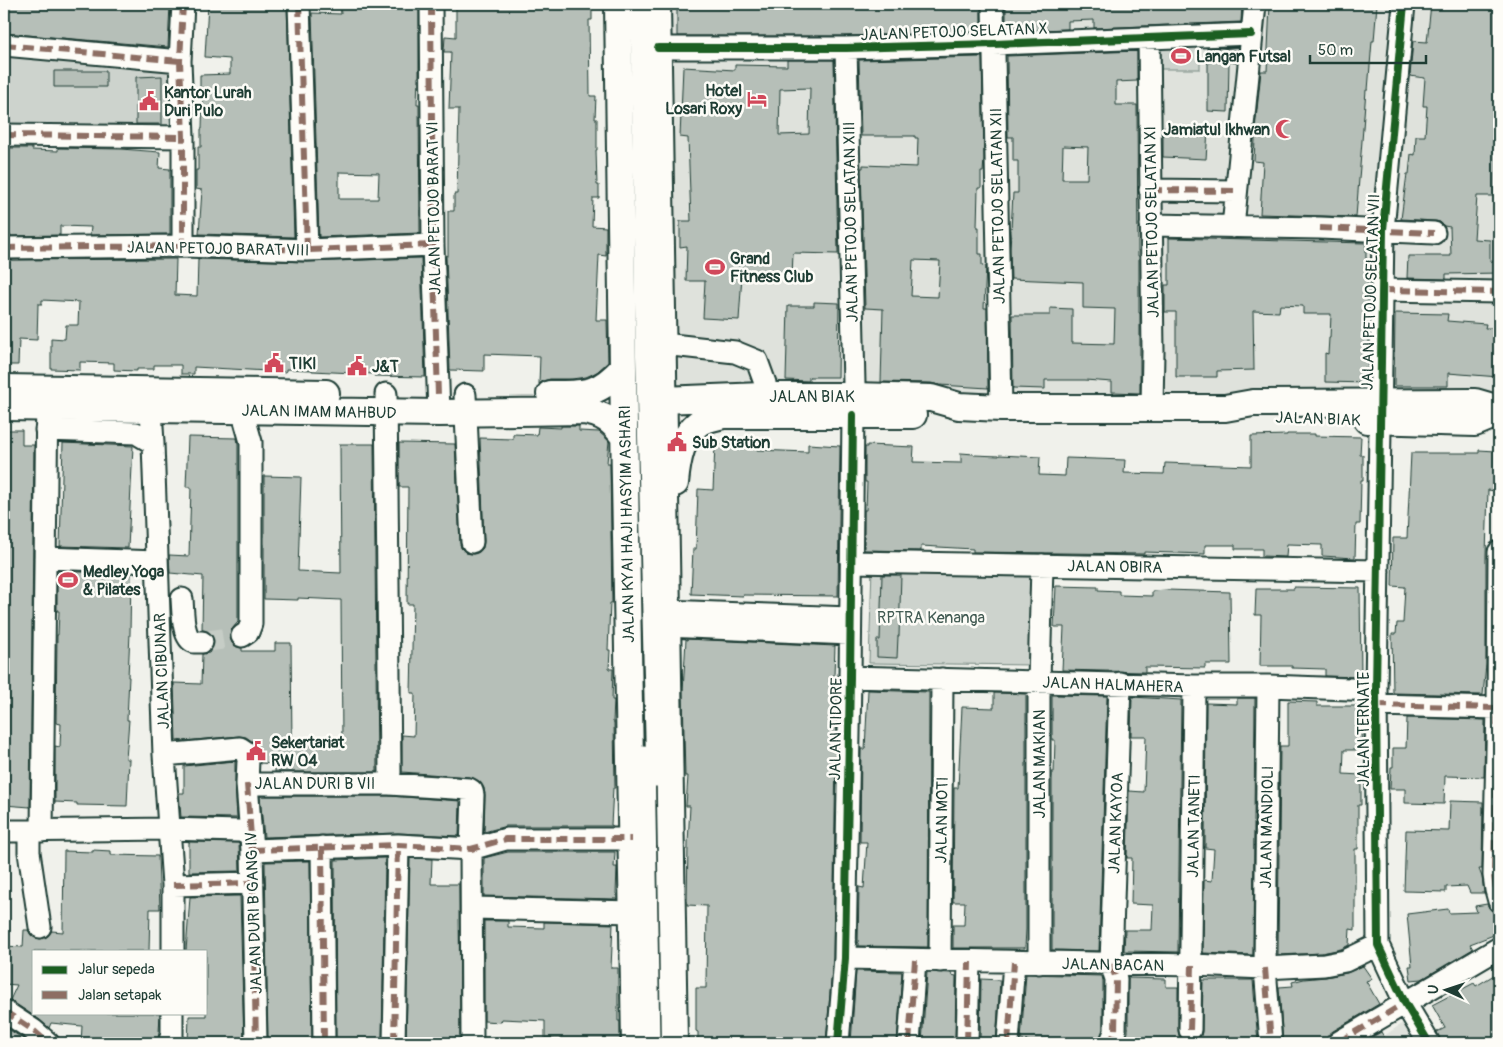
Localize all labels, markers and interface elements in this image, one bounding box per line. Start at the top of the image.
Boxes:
street label: JALAN PETOJO SELATAN X [860,19,1048,45]
scale bar [1310,32,1427,64]
text: 50 m [1318,41,1353,60]
sports icon: Langan Futsal [1170,45,1192,67]
place label: Langan Futsal [1196,47,1291,67]
place label: Hotel Losari Roxy [665,81,742,119]
place label: Kantor Lurah Duri Pulo [164,83,252,121]
hotel icon: Hotel Losari Roxy [746,88,768,110]
public building icon: Kantor Lurah Duri Pulo [138,90,160,112]
street label: JALAN PETOJO SELATAN XII [986,108,1010,304]
mosque icon: Jamiatul Ikhwan [1274,118,1296,140]
place label: Jamiatul Ikhwan [1164,120,1270,140]
street label: JALAN PETOJO BARAT VI [422,121,446,295]
street label: JALAN PETOJO SELATAN XIII [839,121,863,322]
street label: JALAN PETOJO SELATAN XI [1140,126,1164,318]
street label: JALAN PETOJO SELATAN VII [1358,193,1384,391]
street label: JALAN PETOJO BARAT VIII [127,237,309,261]
place label: Grand Fitness Club [730,249,813,287]
sports icon: Grand Fitness Club [704,256,726,278]
public building icon: TIKI [263,352,285,374]
place label: TIKI [288,354,317,374]
public building icon: J&T [346,355,368,377]
place label: J&T [372,357,399,377]
street label: JALAN BIAK [769,387,855,407]
street label: JALAN IMAM MAHBUD [241,401,397,423]
street label: JALAN KYAI HAJI HASYIM ASHARI [615,405,639,643]
street label: JALAN BIAK [1275,408,1361,430]
public building icon: Sub Station [666,431,688,453]
place label: Sub Station [692,433,770,453]
street label: JALAN OBIRA [1067,556,1163,578]
place label: Medley Yoga & Pilates [83,562,165,600]
sports icon: Medley Yoga & Pilates [57,569,79,591]
park label: RPTRA Kenanga [877,608,985,628]
street label: JALAN CIBUNAR [150,613,174,729]
street label: JALAN TERNATE [1354,671,1374,787]
street label: JALAN HALMAHERA [1042,673,1184,697]
street label: JALAN TIDORE [825,677,847,781]
street label: JALAN MAKIAN [1030,709,1050,819]
place label: Sekertariat RW 04 [271,733,345,771]
public building icon: Sekertariat RW 04 [245,740,267,762]
street label: JALAN MANDIOLI [1256,765,1278,889]
street label: JALAN KAYOA [1104,772,1128,874]
street label: JALAN DURI B VII [255,774,375,794]
street label: JALAN TANETI [1183,774,1205,878]
street label: JALAN MOTI [931,776,953,864]
street label: JALAN DURI B GANG IV [241,832,267,994]
legend [32,950,208,1014]
street label: JALAN BACAN [1062,954,1164,976]
text: Jalur sepeda [78,960,155,979]
north arrow [1420,964,1470,1014]
text: U [1425,984,1442,994]
text: Jalan setapak [78,986,162,1005]

